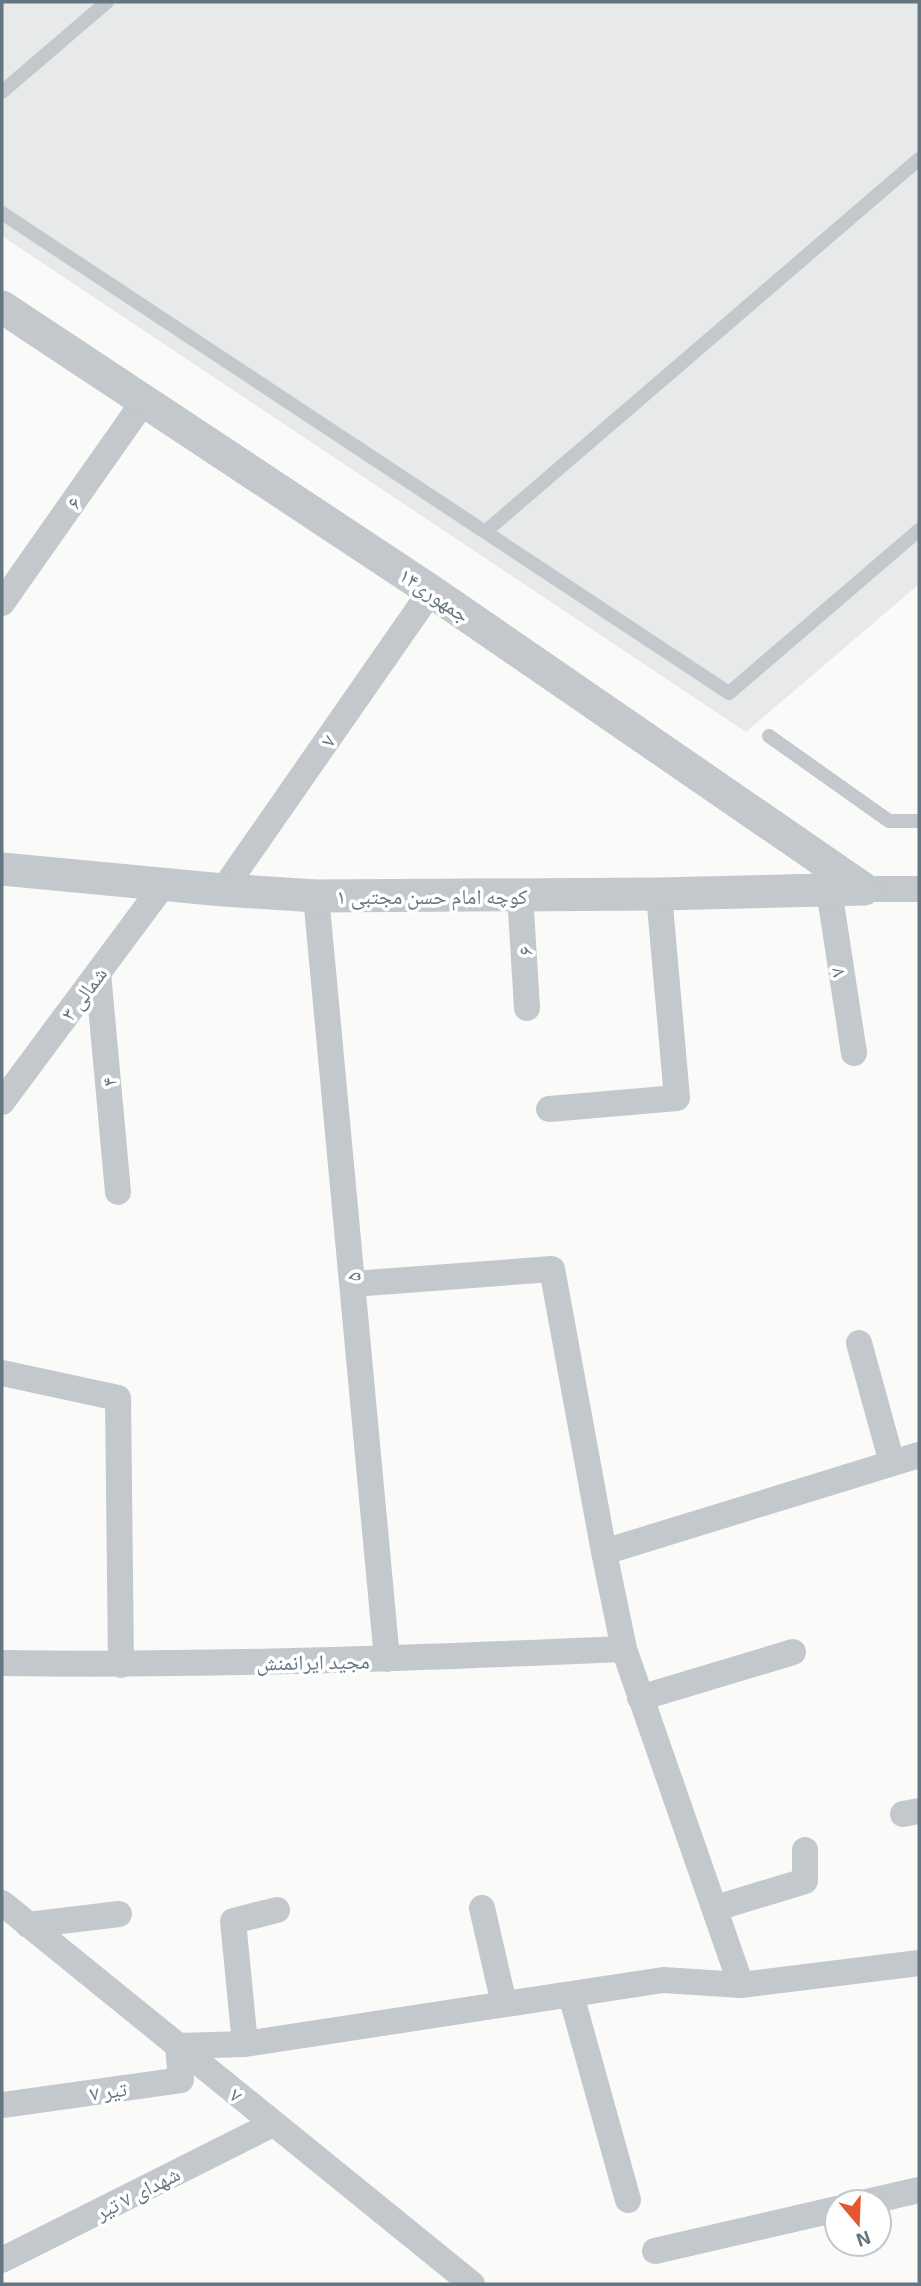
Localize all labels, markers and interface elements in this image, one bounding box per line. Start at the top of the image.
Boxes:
street label: ۶ [60,491,86,513]
street label: جمهوری۱۴ [394,561,475,628]
street label: ۷ [314,729,340,751]
street label: کوچه امام حسن مجتبی ۱ [337,883,528,911]
street label: ۶ [511,946,537,956]
street label: ۳ شمالی [55,961,113,1026]
street label: ۸ [828,965,854,979]
street label: ۴ [95,1076,121,1088]
street label: ۵ [339,1271,365,1283]
street label: مجید ایرانمنش [256,1648,370,1676]
street label: ۷ تیر [88,2075,128,2105]
street label: ۷ [225,2081,249,2107]
street label: شهدای ۷ تیر [90,2160,184,2225]
north arrow [823,2188,893,2258]
text: N [853,2226,874,2253]

